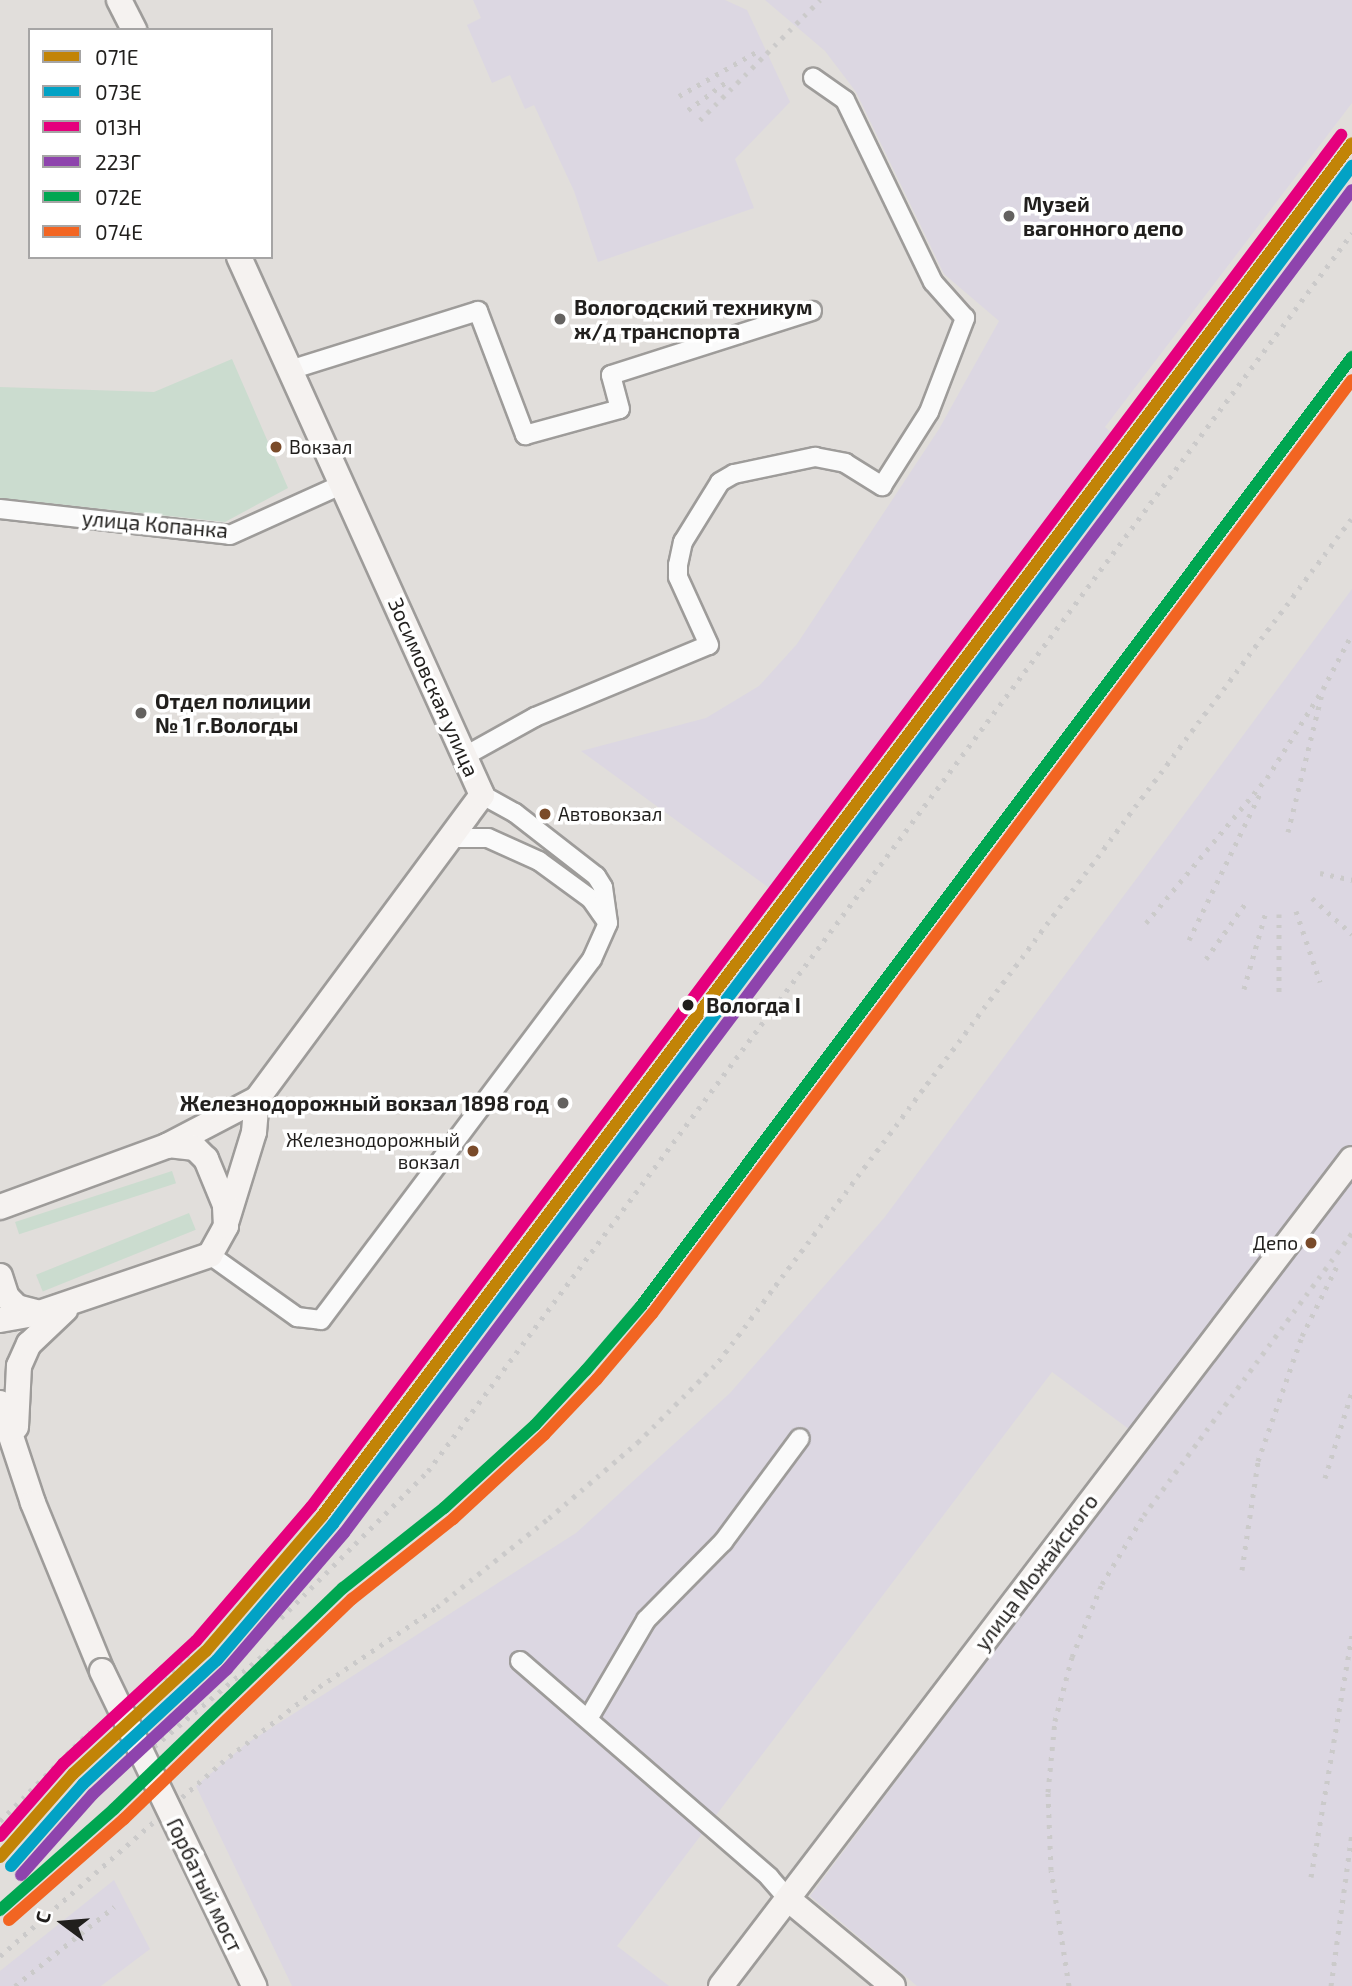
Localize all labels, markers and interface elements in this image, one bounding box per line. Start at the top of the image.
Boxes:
legend [28,28,273,259]
text: 071Е [95,44,139,69]
text: 073Е [95,79,142,104]
text: 013Н [95,114,142,139]
text: 223Г [95,149,141,174]
text: 072Е [95,184,142,209]
place label: Музей вагонного депо [1023,191,1184,241]
marker: Музей вагонного депо [1001,208,1017,224]
text: 074Е [95,219,143,244]
place label: Вологодский техникум ж/д транспорта [574,294,813,344]
marker: Вологодский техникум ж/д транспорта [552,311,568,327]
place label: Вокзал [289,436,352,458]
marker: Вокзал [269,440,283,454]
street label: улица Копанка [81,505,229,543]
street label: Зосимовская улица [383,594,485,780]
place label: Отдел полиции № 1 г.Вологды [155,688,311,738]
marker: Отдел полиции № 1 г.Вологды [133,705,149,721]
place label: Автовокзал [558,803,662,825]
marker: Автовокзал [538,807,552,821]
place label: Вологда I [706,992,801,1018]
marker: Вологда I [676,993,700,1017]
place label: Железнодорожный вокзал 1898 год [180,1090,549,1116]
marker: Железнодорожный вокзал 1898 год [555,1095,571,1111]
place label: Железнодорожный вокзал [286,1129,460,1173]
marker: Железнодорожный вокзал [466,1144,480,1158]
place label: Депо [1253,1232,1298,1254]
marker: Депо [1304,1236,1318,1250]
street label: улица Можайского [969,1489,1103,1655]
street label: Горбатый мост [162,1814,248,1956]
north arrow [28,1888,98,1958]
text: С [30,1909,55,1926]

